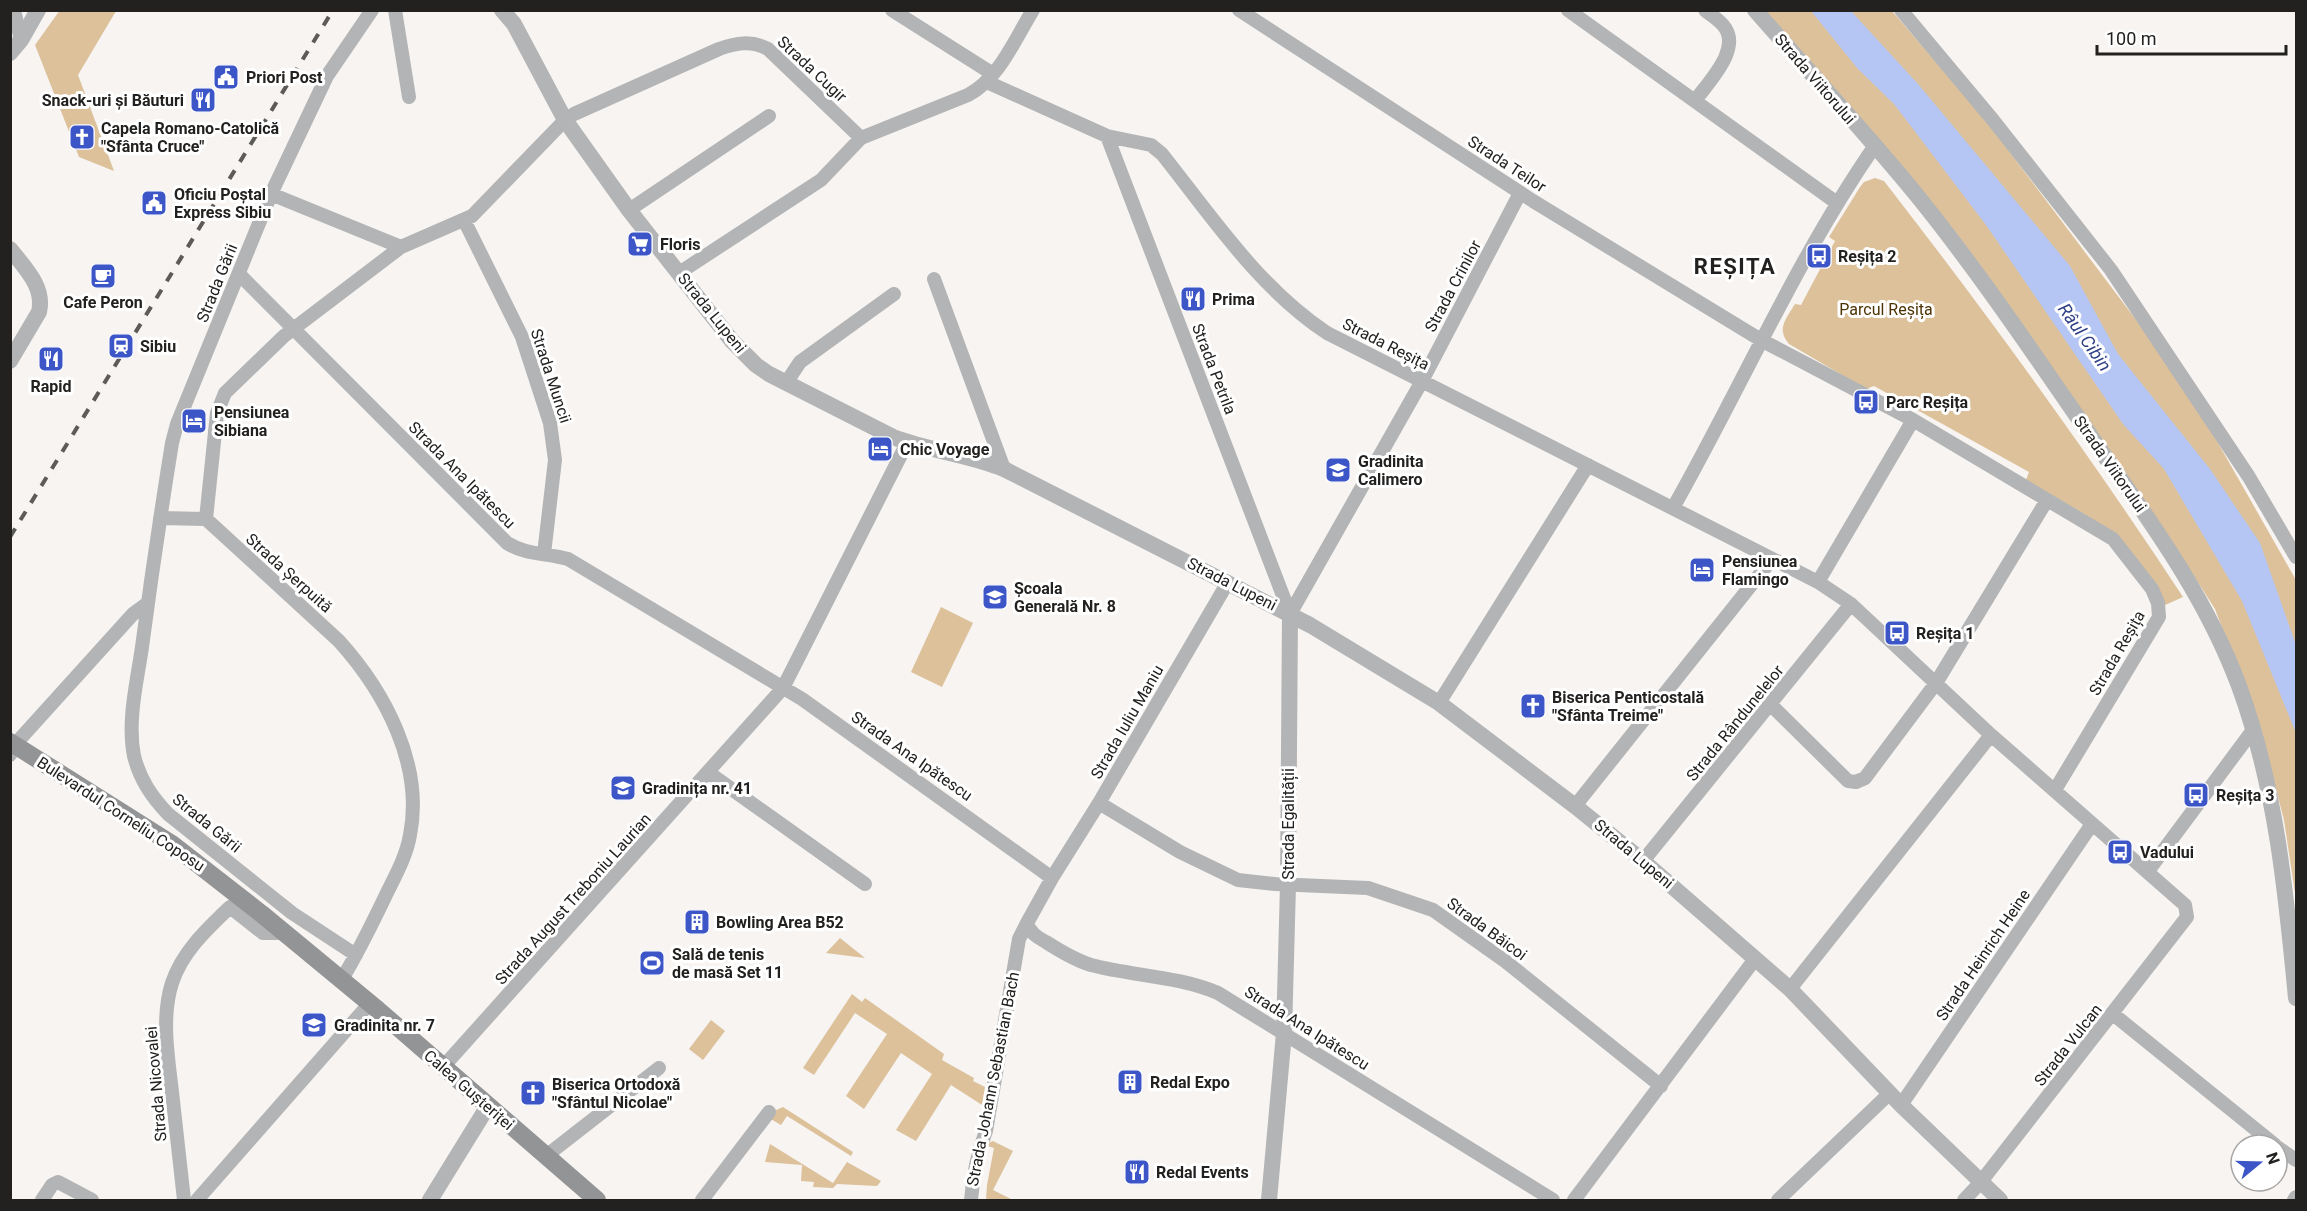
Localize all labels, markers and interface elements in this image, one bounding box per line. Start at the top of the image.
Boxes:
scale bar [2097,18,2286,56]
text: 100 m [2106,28,2157,49]
street label: Strada Viitorului [1771,30,1859,128]
street label: Strada Cugir [773,32,851,106]
public building icon: Priori Post [211,62,241,92]
place label: Priori Post [246,68,323,87]
restaurant icon: Snack-uri și Băuturi [188,85,218,115]
place label: Snack-uri și Băuturi [42,91,184,110]
place label: Capela Romano-Catolică "Sfânta Cruce" [101,119,280,156]
church icon: Capela Romano-Catolică "Sfânta Cruce" [67,122,97,152]
street label: Strada Teilor [1464,132,1550,197]
place label: Oficiu Poștal Express Sibiu [174,185,271,222]
public building icon: Oficiu Poștal Express Sibiu [139,188,169,218]
supermarket icon: Floris [625,229,655,259]
place label: Floris [660,235,700,254]
street label: Strada Crinilor [1421,236,1485,335]
street label: Strada Gării [193,241,241,325]
bus stop icon: Reșița 2 [1804,241,1834,271]
place label: Reșița 2 [1838,247,1896,266]
district label: REȘIȚA [1694,254,1776,280]
cafe icon: Cafe Peron [88,261,118,291]
street label: Strada Lupeni [674,269,750,357]
restaurant icon: Prima [1178,284,1208,314]
place label: Prima [1212,290,1255,309]
place label: Cafe Peron [63,293,143,312]
water label: Râul Cibin [2054,299,2116,375]
park label: Parcul Reșița [1839,300,1933,320]
street label: Strada Reșița [1339,314,1432,375]
street label: Strada Petrila [1188,321,1240,417]
street label: Strada Muncii [527,326,575,426]
station icon: Sibiu [106,331,136,361]
place label: Sibiu [140,337,176,356]
restaurant icon: Rapid [36,344,66,374]
place label: Rapid [30,377,72,396]
bus stop icon: Parc Reșița [1851,387,1881,417]
place label: Parc Reșița [1886,393,1969,412]
place label: Pensiunea Sibiana [214,403,290,440]
hotel icon: Pensiunea Sibiana [179,406,209,436]
street label: Strada Viitorului [2070,412,2150,516]
street label: Strada Ana Ipătescu [405,418,519,532]
hotel icon: Chic Voyage [865,434,895,464]
place label: Chic Voyage [900,440,990,459]
place label: Gradinita Calimero [1358,452,1424,489]
school or university icon: Gradinita Calimero [1323,455,1353,485]
street label: Strada Șerpuită [241,529,336,617]
place label: Pensiunea Flamingo [1722,552,1798,589]
street label: Strada Lupeni [1184,553,1280,615]
hotel icon: Pensiunea Flamingo [1687,555,1717,585]
place label: Școala Generală Nr. 8 [1014,579,1116,616]
school or university icon: Școala Generală Nr. 8 [980,582,1010,612]
street label: Strada Reșița [2085,607,2150,699]
bus stop icon: Reșița 1 [1882,618,1912,648]
place label: Reșița 1 [1916,624,1974,643]
street label: Strada Rândunelelor [1682,661,1788,785]
street label: Strada Iuliu Maniu [1087,662,1167,782]
place label: Biserica Penticostală "Sfânta Treime" [1552,688,1705,725]
church icon: Biserica Penticostală "Sfânta Treime" [1518,691,1548,721]
street label: Strada Ana Ipătescu [848,707,976,805]
street label: Bulevardul Corneliu Coposu [34,753,208,875]
street label: Strada Egalității [1279,768,1299,880]
school or university icon: Gradinița nr. 41 [608,773,638,803]
place label: Gradinița nr. 41 [642,779,752,798]
bus stop icon: Reșița 3 [2181,780,2211,810]
place label: Reșița 3 [2216,786,2274,805]
street label: Strada Gării [169,789,245,857]
street label: Strada August Treboniu Laurian [491,810,655,988]
street label: Strada Lupeni [1591,815,1677,893]
bus stop icon: Vadului [2105,837,2135,867]
place label: Vadului [2140,843,2194,862]
street label: Strada Heinrich Heine [1932,886,2034,1024]
street label: Strada Băicoi [1443,894,1531,964]
building icon: Bowling Area B52 [682,907,712,937]
place label: Bowling Area B52 [716,913,844,932]
place label: Sală de tenis de masă Set 11 [672,945,783,982]
sports icon: Sală de tenis de masă Set 11 [637,948,667,978]
street label: Strada Johann Sebastian Bach [963,970,1023,1188]
street label: Strada Ana Ipătescu [1241,982,1373,1074]
street label: Strada Vulcan [2030,1000,2106,1090]
school or university icon: Gradinita nr. 7 [299,1010,329,1040]
place label: Gradinita nr. 7 [334,1016,435,1035]
street label: Strada Nicovalei [142,1026,170,1142]
street label: Calea Gușteriței [420,1046,518,1135]
building icon: Redal Expo [1115,1067,1145,1097]
place label: Redal Expo [1150,1073,1230,1092]
place label: Biserica Ortodoxă "Sfântul Nicolae" [552,1075,681,1112]
church icon: Biserica Ortodoxă "Sfântul Nicolae" [518,1078,548,1108]
north arrow [2229,1133,2289,1193]
text: N [2262,1150,2284,1167]
restaurant icon: Redal Events [1122,1157,1152,1187]
place label: Redal Events [1156,1163,1249,1182]

